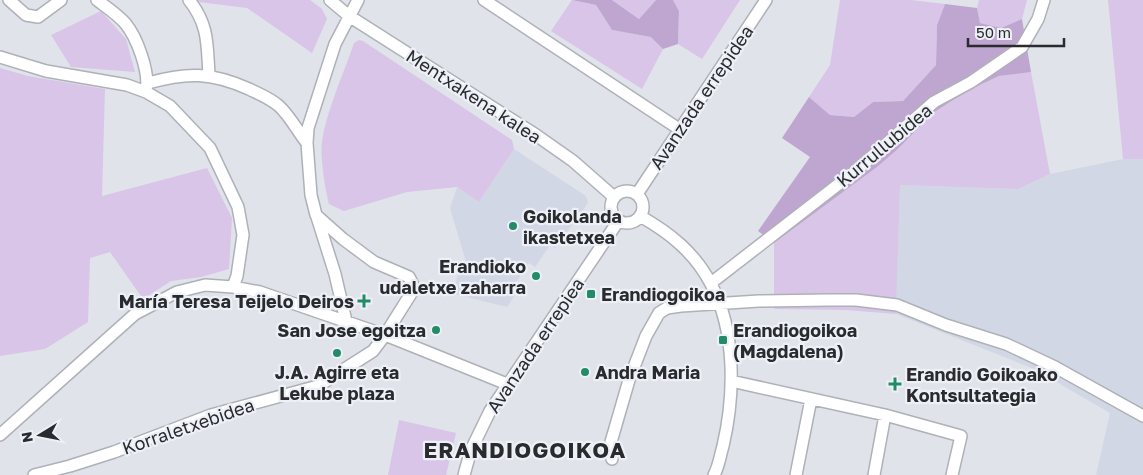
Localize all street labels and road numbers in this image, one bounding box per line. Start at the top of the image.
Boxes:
street label: Avanzada errepidea [645,21,757,173]
street label: Mentxakena kalea [402,44,546,148]
street label: Kurrullubidea [832,99,936,191]
street label: Avanzada errepiea [482,273,588,417]
street label: Korraletxebidea [119,393,257,459]

